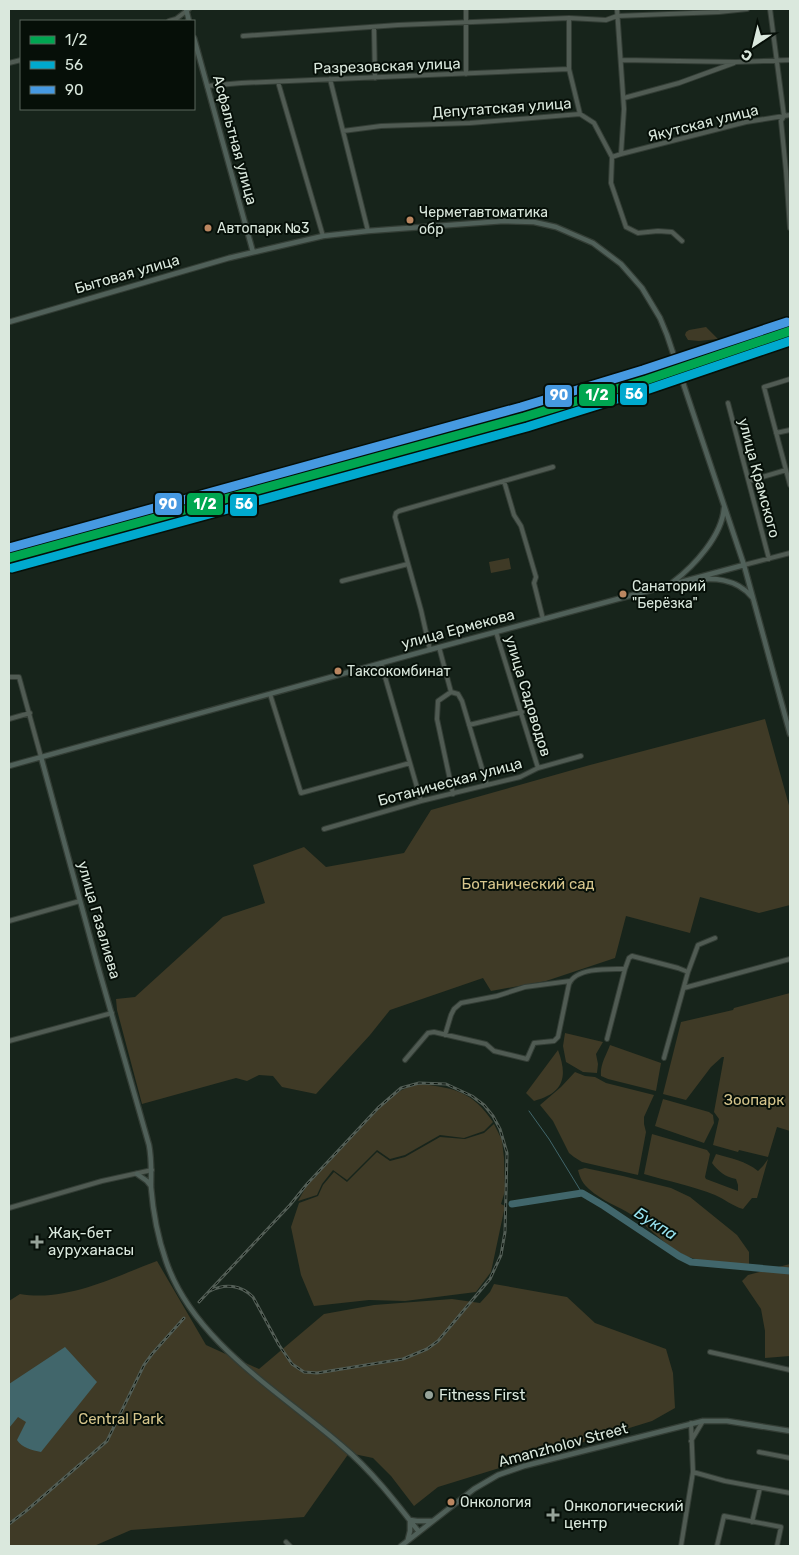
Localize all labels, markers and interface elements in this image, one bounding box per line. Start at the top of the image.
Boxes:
legend [20,20,195,110]
north arrow [729,20,779,70]
text: 1/2 [65,31,87,49]
text: С [738,45,756,65]
street label: Разрезовская улица [313,54,461,78]
text: 56 [65,56,83,74]
street label: Асфальтная улица [209,73,261,207]
text: 90 [65,81,83,99]
street label: Депутатская улица [432,94,572,122]
street label: Якутская улица [646,101,760,145]
place label: Черметавтоматика обр [419,204,548,238]
marker: Черметавтоматика обр [405,215,415,225]
place label: Автопарк №3 [217,220,309,237]
marker: Автопарк №3 [203,223,213,233]
street label: Бытовая улица [73,250,181,298]
line badge: 56 [619,382,648,406]
line badge: 1/2 [578,383,616,407]
line badge: 90 [544,384,573,408]
text: 56 [625,386,643,403]
text: 90 [550,387,568,404]
text: 1/2 [585,387,609,404]
street label: улица Крамского [734,416,784,540]
line badge: 90 [154,492,183,516]
line badge: 1/2 [186,492,224,516]
line badge: 56 [229,493,258,517]
text: 90 [159,496,177,513]
text: 1/2 [193,496,217,513]
text: 56 [235,496,253,513]
place label: Санаторий "Берёзка" [632,578,706,612]
marker: Санаторий "Берёзка" [618,589,628,599]
street label: улица Ермекова [399,605,517,653]
street label: улица Садоводов [501,633,555,759]
place label: Таксокомбинат [347,663,451,680]
marker: Таксокомбинат [333,666,343,676]
street label: Ботаническая улица [376,754,524,810]
street label: улица Газалиева [74,859,124,981]
park label: Ботанический сад [462,875,594,893]
park label: Зоопарк [724,1091,784,1109]
water label: Букпа [631,1203,680,1244]
place label: Жақ-бет ауруханасы [48,1224,134,1259]
marker: Жақ-бет ауруханасы [30,1235,44,1249]
place label: Fitness First [439,1386,525,1404]
marker: Fitness First [423,1389,435,1401]
park label: Central Park [78,1410,164,1428]
street label: Amanzholov Street [496,1419,630,1471]
place label: Онкология [460,1494,531,1511]
marker: Онкология [446,1497,456,1507]
place label: Онкологический центр [564,1497,684,1532]
marker: Онкологический центр [546,1508,560,1522]

